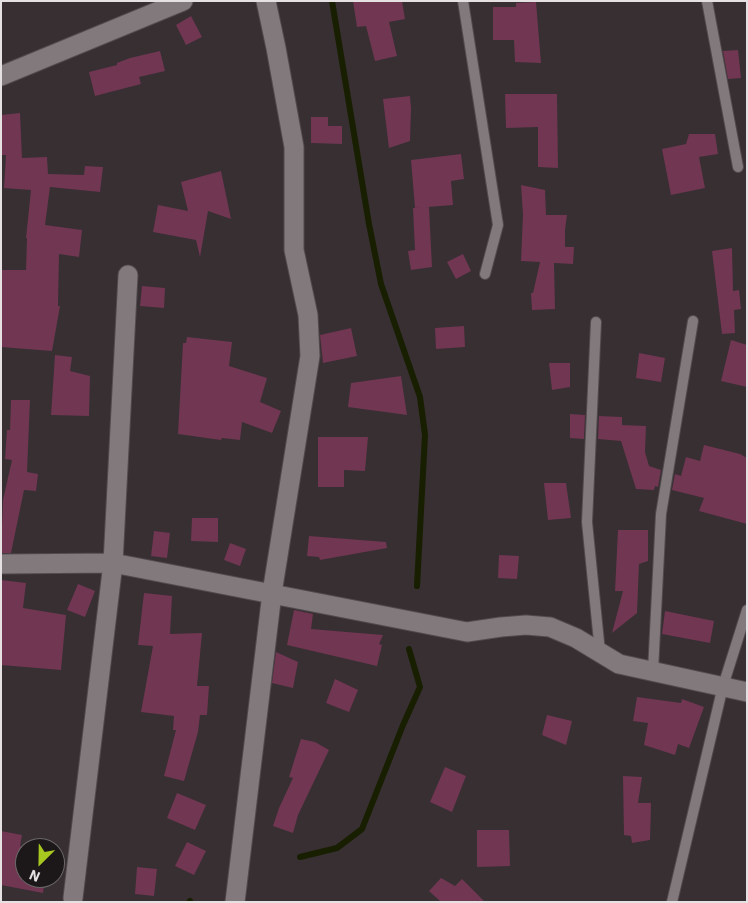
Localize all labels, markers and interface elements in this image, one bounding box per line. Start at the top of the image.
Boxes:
north arrow [15,838,65,888]
text: N [26,866,43,886]

